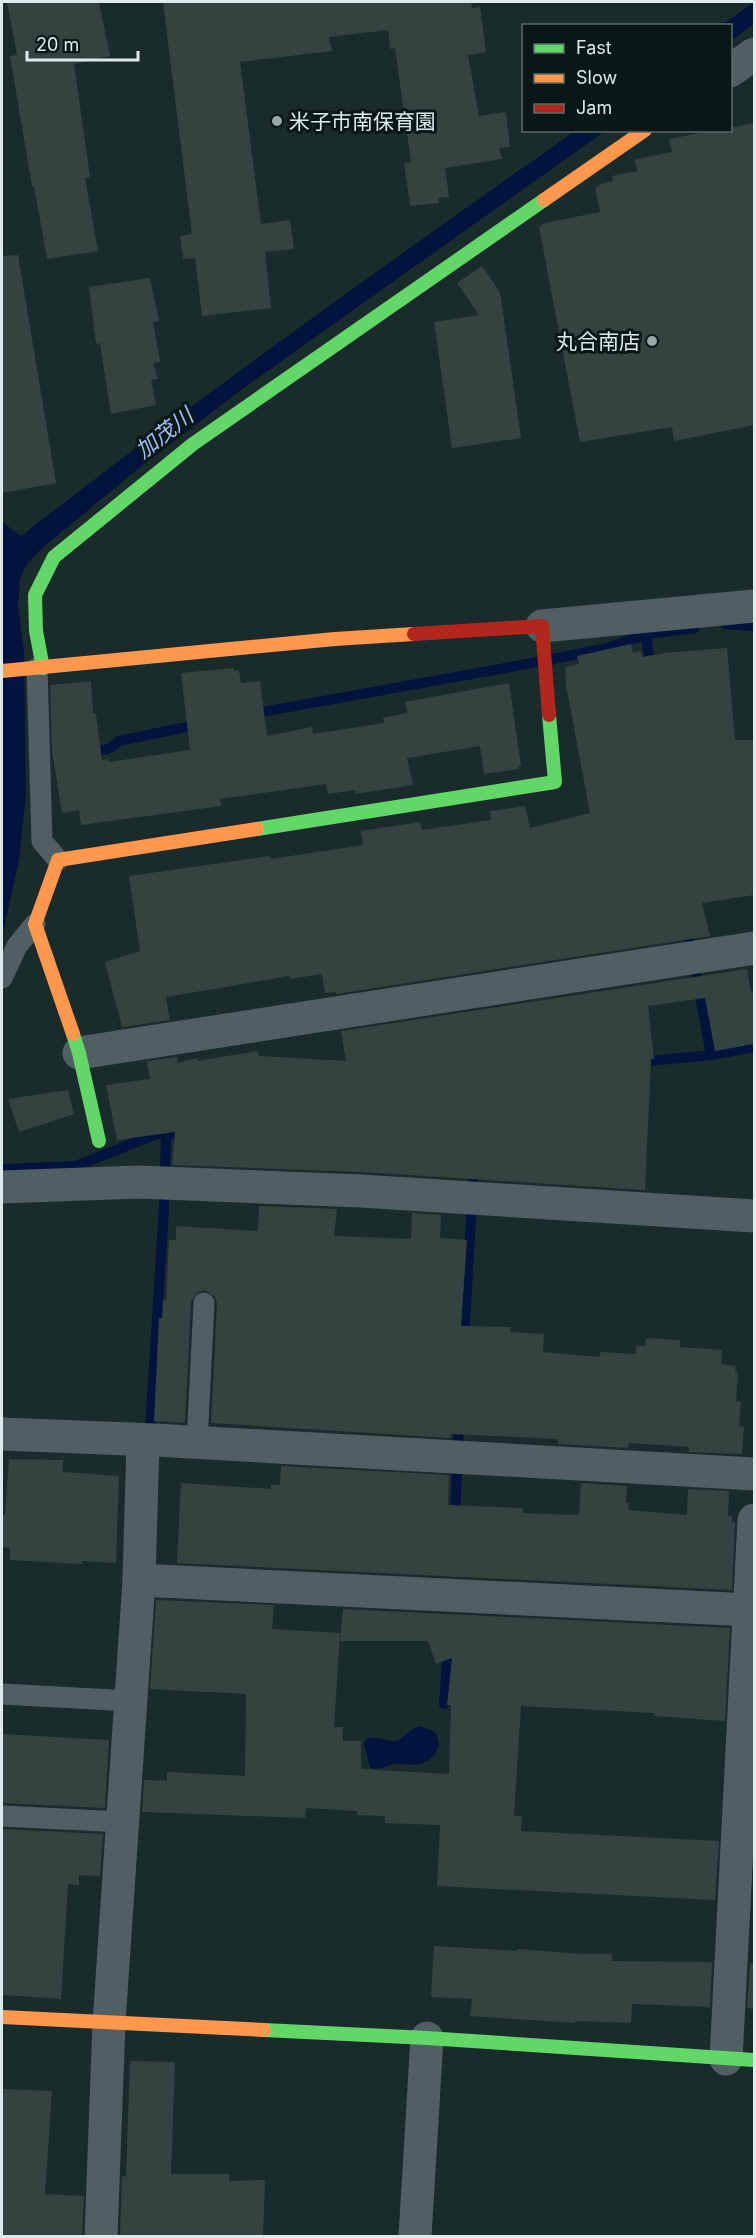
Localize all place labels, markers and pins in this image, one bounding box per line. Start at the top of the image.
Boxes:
place label: 米子市南保育園 [289,109,436,134]
marker: 米子市南保育園 [270,114,284,128]
place label: 丸合南店 [556,329,640,354]
marker: 丸合南店 [645,334,659,348]

